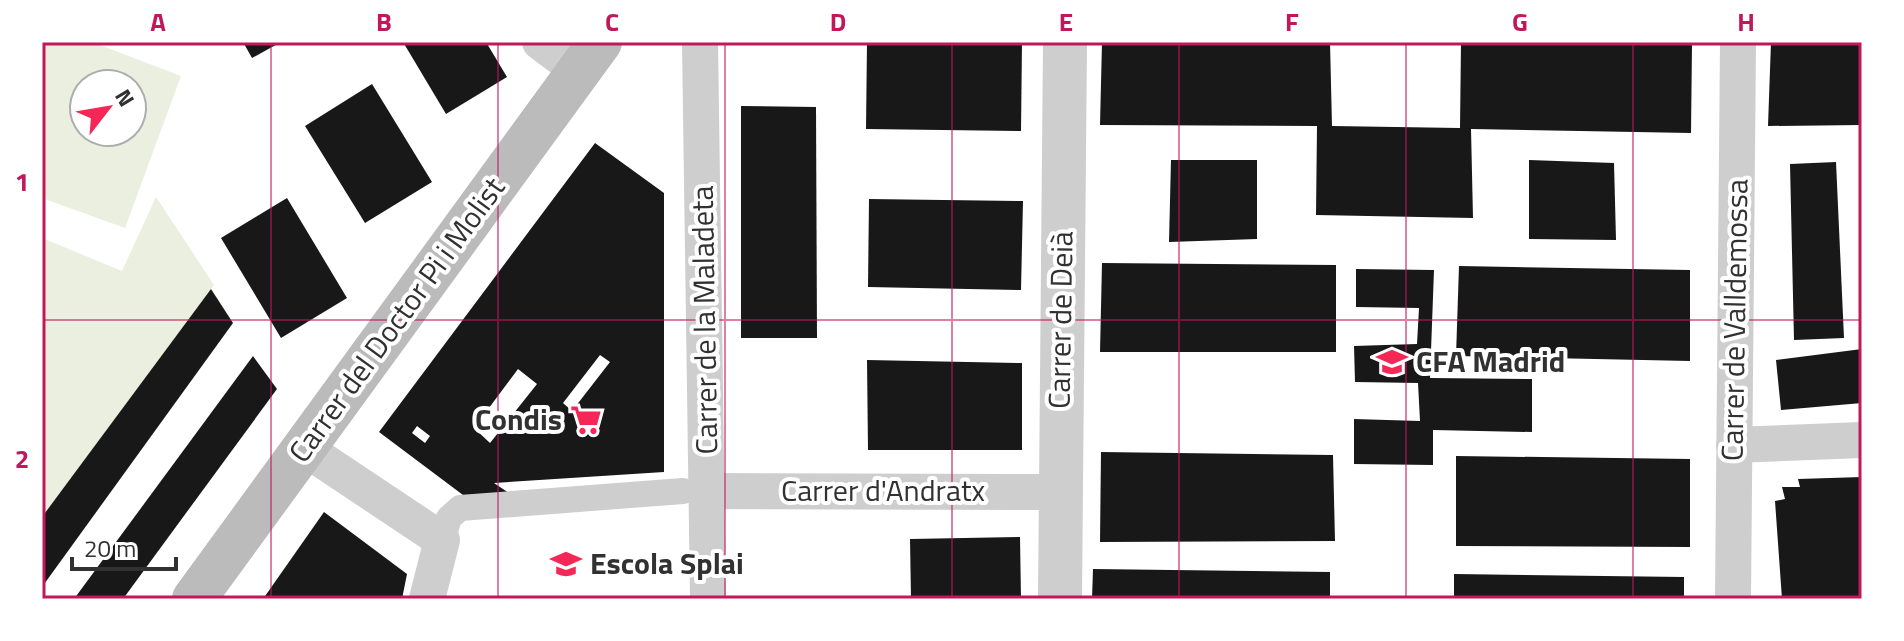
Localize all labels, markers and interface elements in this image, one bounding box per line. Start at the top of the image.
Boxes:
text: A [150,2,166,41]
text: B [376,2,392,41]
text: C [605,2,619,41]
text: D [830,2,846,41]
text: E [1059,2,1073,41]
text: F [1285,2,1299,41]
text: G [1512,2,1528,41]
text: H [1737,2,1755,41]
north arrow [68,68,148,148]
text: N [107,82,144,113]
text: 1 [15,162,29,201]
street label: Carrer del Doctor Pi i Molist [277,167,516,472]
street label: Carrer de Valldemossa [1709,179,1759,461]
street label: Carrer de la Maladeta [679,185,729,455]
street label: Carrer de Deià [1035,231,1085,409]
place label: CFA Madrid [1416,338,1565,384]
school or university icon: CFA Madrid [1375,345,1409,379]
place label: Condis [475,396,562,442]
supermarket icon: Condis [569,403,603,437]
text: 2 [15,439,29,478]
street label: Carrer d'Andratx [781,467,985,513]
scale bar [72,521,176,571]
text: 20 m [84,530,136,566]
place label: Escola Splai [590,540,744,586]
school or university icon: Escola Splai [549,547,583,581]

